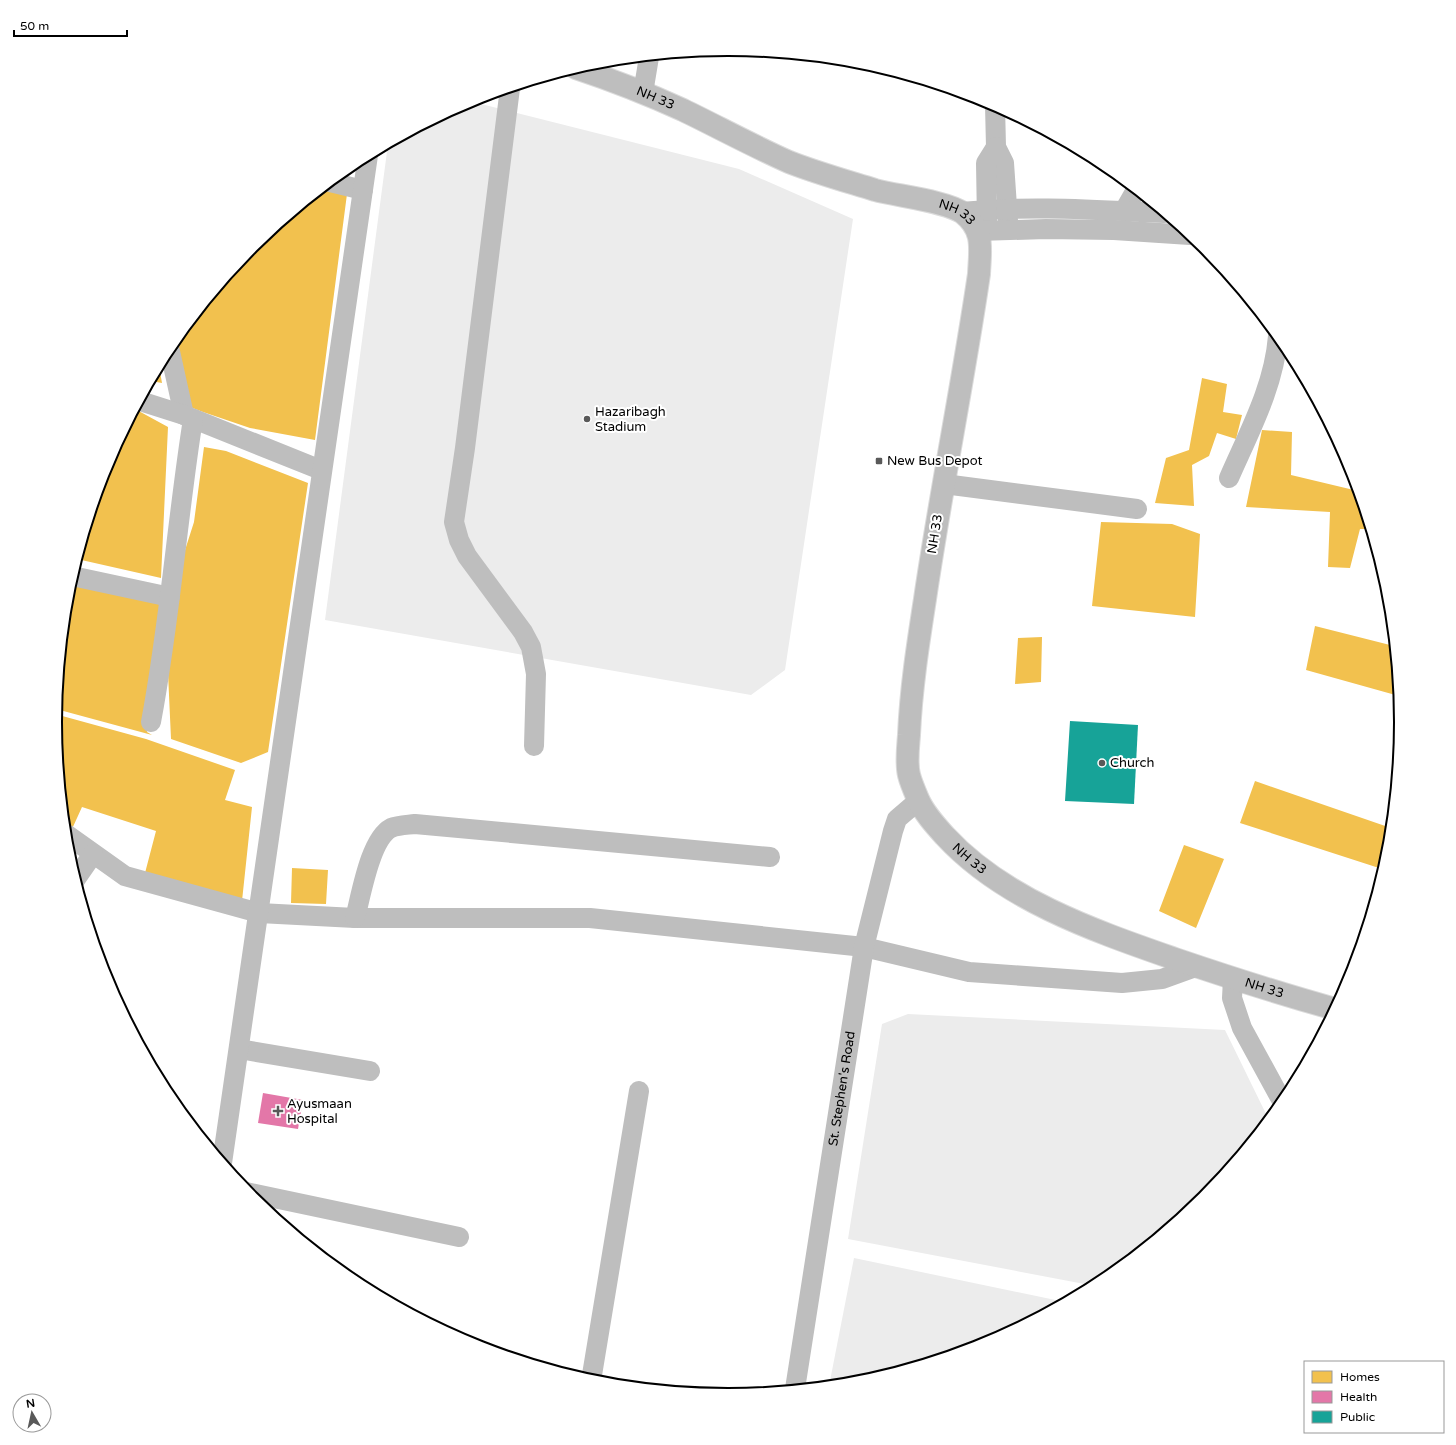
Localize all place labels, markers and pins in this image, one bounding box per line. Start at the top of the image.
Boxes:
place label: Hazaribagh Stadium [595,404,666,435]
marker: Hazaribagh Stadium [582,414,592,424]
place label: New Bus Depot [887,453,983,469]
marker: New Bus Depot [874,456,884,466]
place label: Church [1110,755,1154,771]
marker: Church [1097,758,1107,768]
place label: Ayusmaan Hospital [287,1096,352,1127]
marker: Ayusmaan Hospital [272,1105,284,1117]

